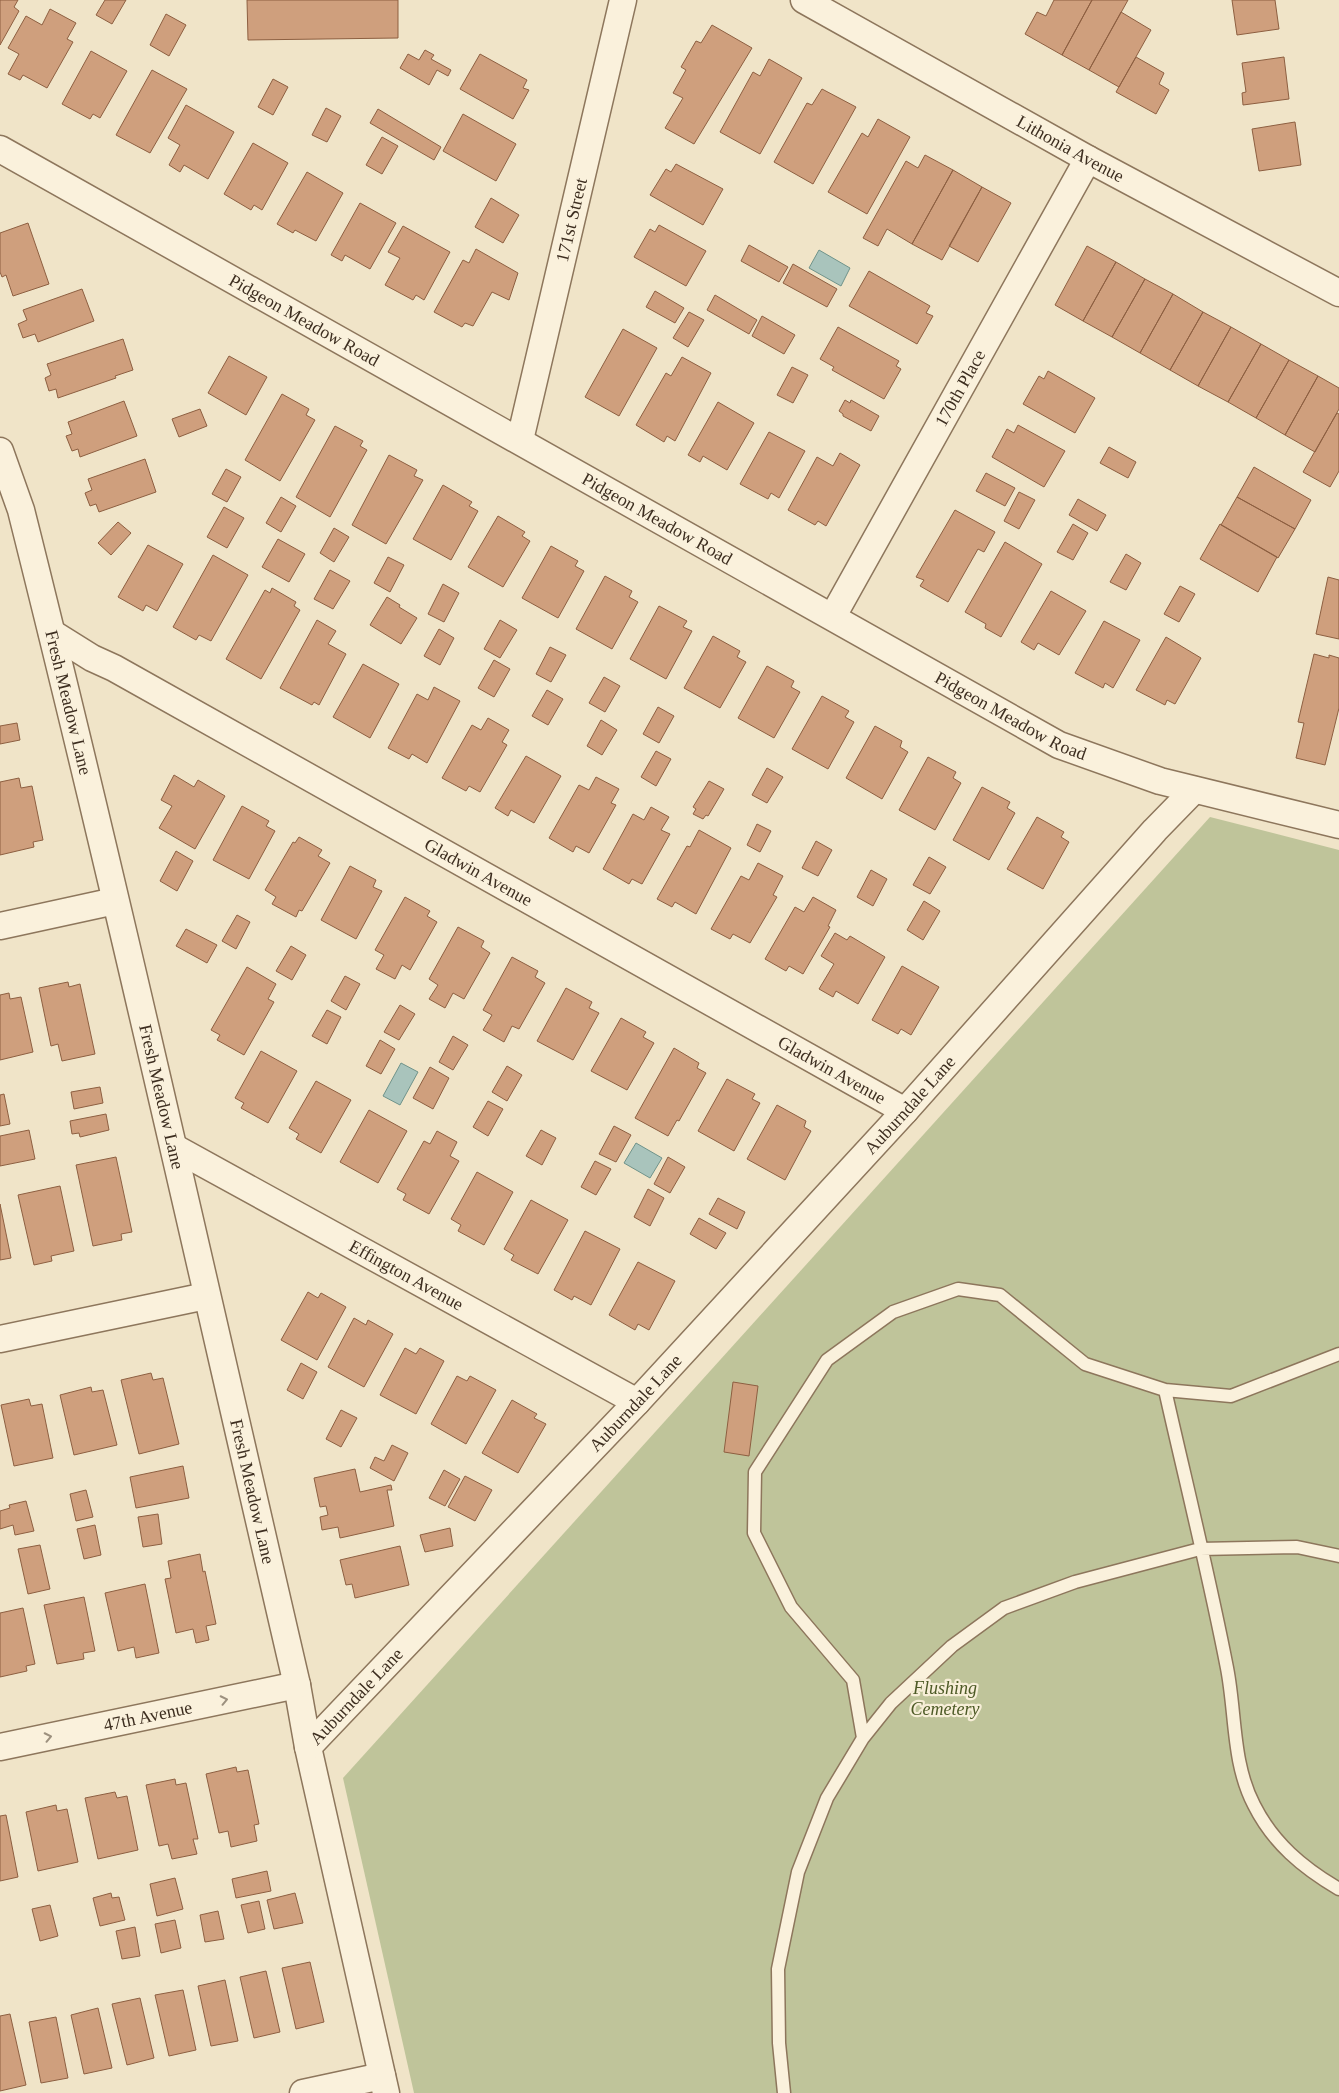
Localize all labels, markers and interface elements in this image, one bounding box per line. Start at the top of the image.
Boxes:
street label: Lithonia Avenue [1013,111,1127,186]
street label: 171st Street [552,176,591,264]
street label: Pidgeon Meadow Road [226,270,383,370]
street label: 170th Place [931,346,990,430]
street label: Pidgeon Meadow Road [579,469,736,569]
street label: Fresh Meadow Lane [41,628,96,777]
street label: Pidgeon Meadow Road [931,667,1089,764]
street label: Gladwin Avenue [421,834,536,910]
street label: Fresh Meadow Lane [135,1022,188,1171]
street label: Gladwin Avenue [774,1032,889,1108]
street label: Auburndale Lane [860,1052,959,1158]
street label: Effington Avenue [346,1236,467,1315]
street label: Auburndale Lane [585,1350,686,1456]
street label: Fresh Meadow Lane [226,1417,279,1566]
street label: Auburndale Lane [306,1644,407,1749]
park label: Flushing Cemetery [911,1678,979,1719]
one-way arrow [219,1696,228,1706]
street label: 47th Avenue [102,1697,194,1735]
one-way arrow [43,1733,52,1743]

